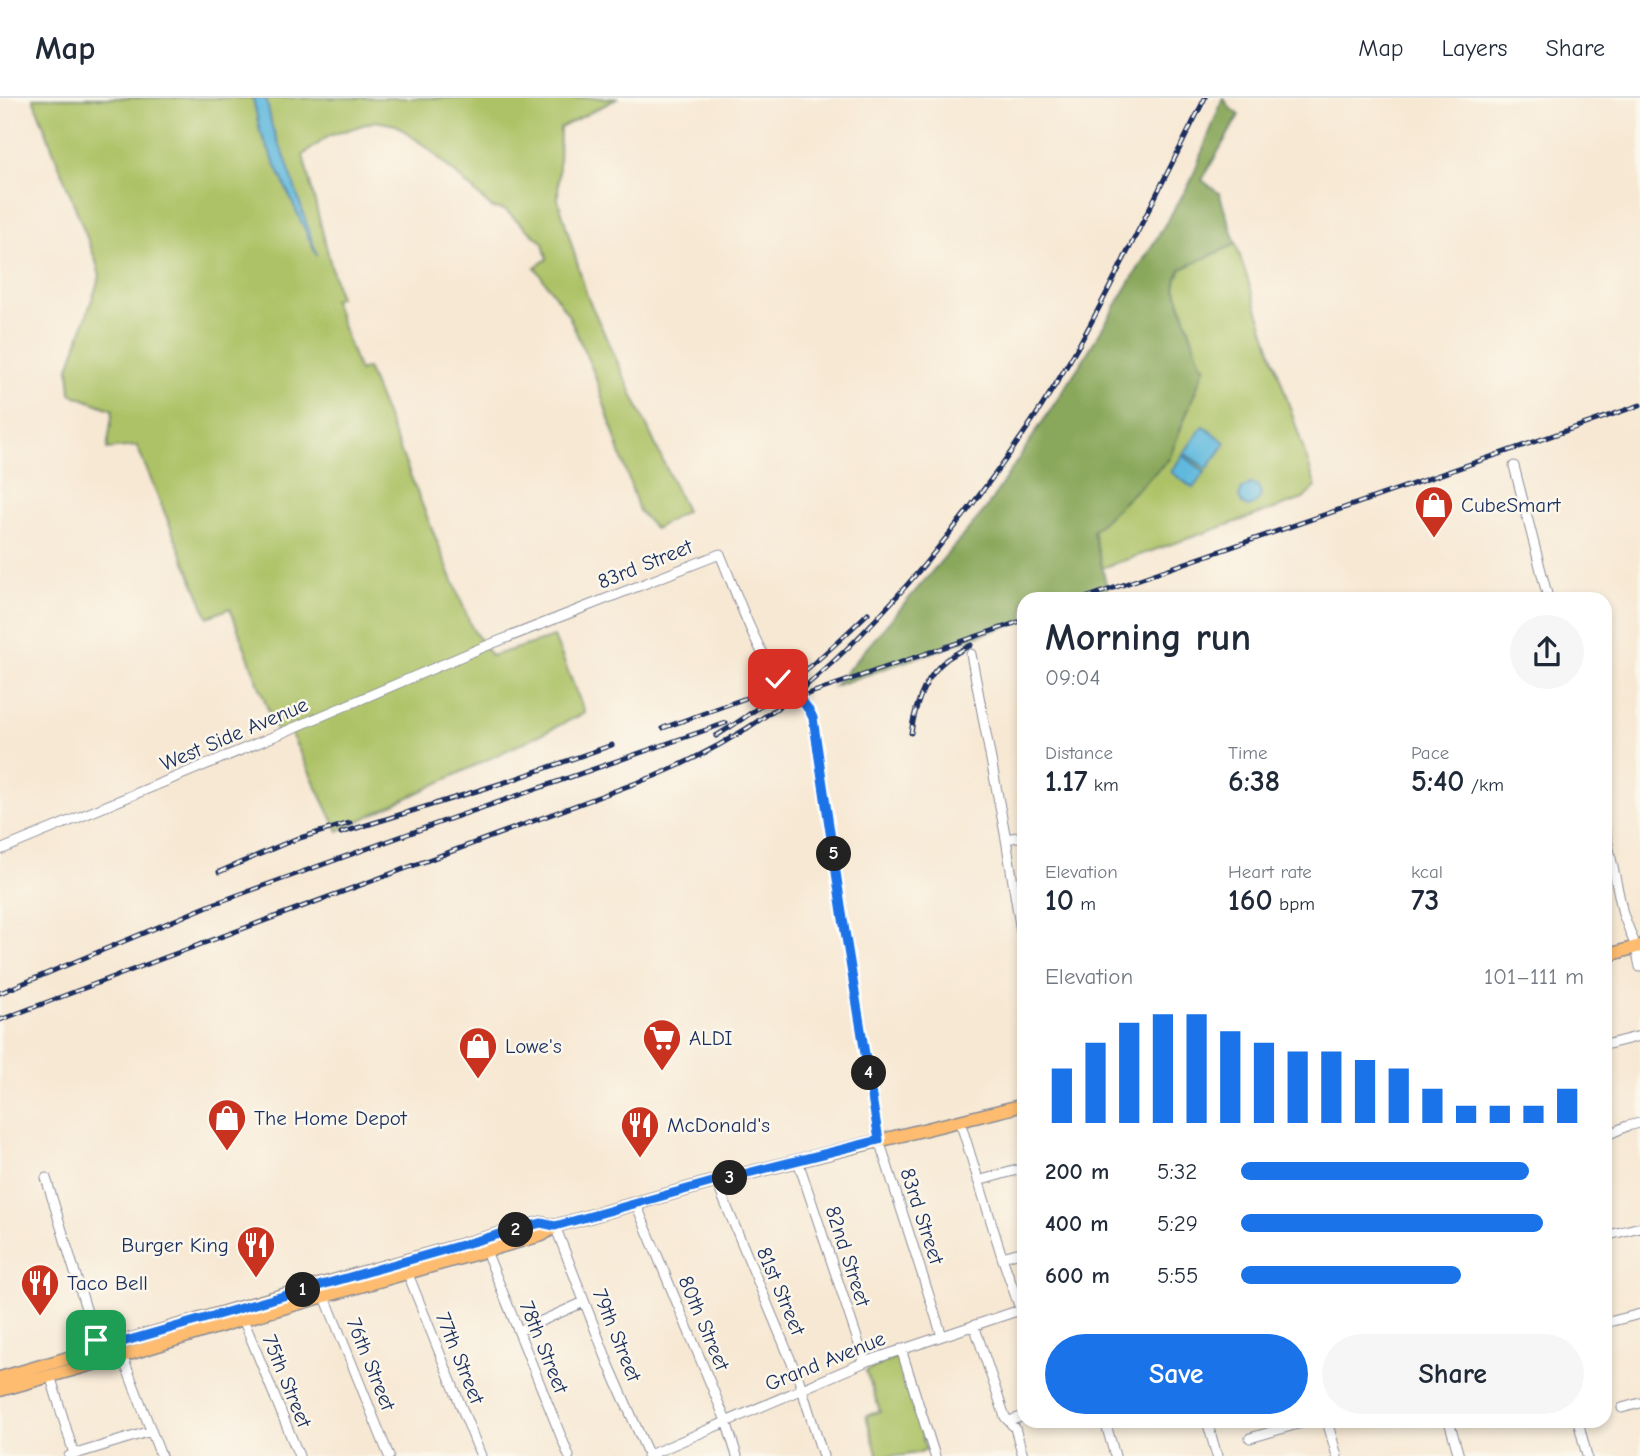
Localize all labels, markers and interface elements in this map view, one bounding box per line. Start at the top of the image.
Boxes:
text: Map [35,29,96,67]
text: Map [1358,34,1404,62]
text: Layers [1442,34,1507,62]
text: Share [1545,34,1605,62]
shop icon: CubeSmart [1413,484,1455,539]
place label: CubeSmart [1461,493,1562,517]
street label: 83rd Street [594,534,697,594]
button: share [1510,615,1584,689]
text: Morning run [1045,616,1251,660]
pin [748,649,808,709]
icon: check [759,660,797,698]
text: 09:04 [1045,664,1101,691]
street label: West Side Avenue [157,692,311,776]
text: Distance [1045,742,1113,764]
text: Time [1228,742,1267,764]
text: Pace [1411,742,1449,764]
text: 1.17 [1045,764,1088,799]
text: 6:38 [1228,764,1280,799]
text: 5:40 [1411,764,1464,799]
text: km [1088,774,1119,796]
text: /km [1464,774,1504,796]
pin: 5 [816,836,852,872]
text: 5 [828,842,839,864]
text: Elevation [1045,861,1118,883]
text: Heart rate [1228,861,1312,883]
text: kcal [1411,861,1443,883]
text: 10 [1045,883,1074,918]
text: 160 [1228,883,1273,918]
text: 73 [1411,883,1439,918]
text: m [1074,893,1096,915]
text: bpm [1273,893,1315,915]
text: Elevation [1045,963,1133,990]
text: 101–111 m [1484,963,1584,990]
supermarket icon: ALDI [641,1017,683,1072]
shop icon: Lowe's [457,1025,499,1080]
place label: ALDI [689,1026,733,1050]
place label: Lowe's [505,1034,562,1058]
pin: 4 [852,1056,886,1090]
text: 4 [864,1061,873,1083]
shop icon: The Home Depot [206,1097,248,1152]
restaurant icon: McDonald's [619,1104,661,1159]
place label: The Home Depot [254,1106,408,1130]
place label: McDonald's [667,1113,770,1137]
text: 200 m [1045,1158,1109,1185]
text: 5:32 [1157,1158,1197,1185]
pin: 3 [712,1160,748,1196]
street label: 83rd Street [895,1165,949,1268]
text: 3 [725,1166,734,1188]
street label: 82nd Street [820,1203,876,1310]
text: 400 m [1045,1210,1109,1237]
text: 5:29 [1157,1210,1198,1237]
pin: 2 [498,1212,534,1248]
text: 2 [511,1218,520,1240]
restaurant icon: Burger King [235,1224,277,1279]
place label: Burger King [121,1233,229,1257]
street label: 81st Street [752,1243,811,1340]
restaurant icon: Taco Bell [19,1262,61,1317]
text: 600 m [1045,1262,1110,1289]
text: 5:55 [1157,1262,1199,1289]
place label: Taco Bell [67,1271,148,1295]
pin: 1 [286,1272,320,1308]
street label: 80th Street [673,1272,735,1375]
text: 1 [299,1278,306,1300]
street label: 79th Street [588,1285,647,1386]
street label: 78th Street [515,1297,574,1398]
street label: 77th Street [431,1309,490,1408]
pin [66,1310,126,1370]
street label: 76th Street [342,1314,401,1415]
icon: arrive [77,1321,115,1359]
street label: Grand Avenue [761,1326,889,1396]
street label: 75th Street [257,1331,317,1432]
button: Save [1045,1334,1308,1414]
button: Share [1322,1334,1584,1414]

